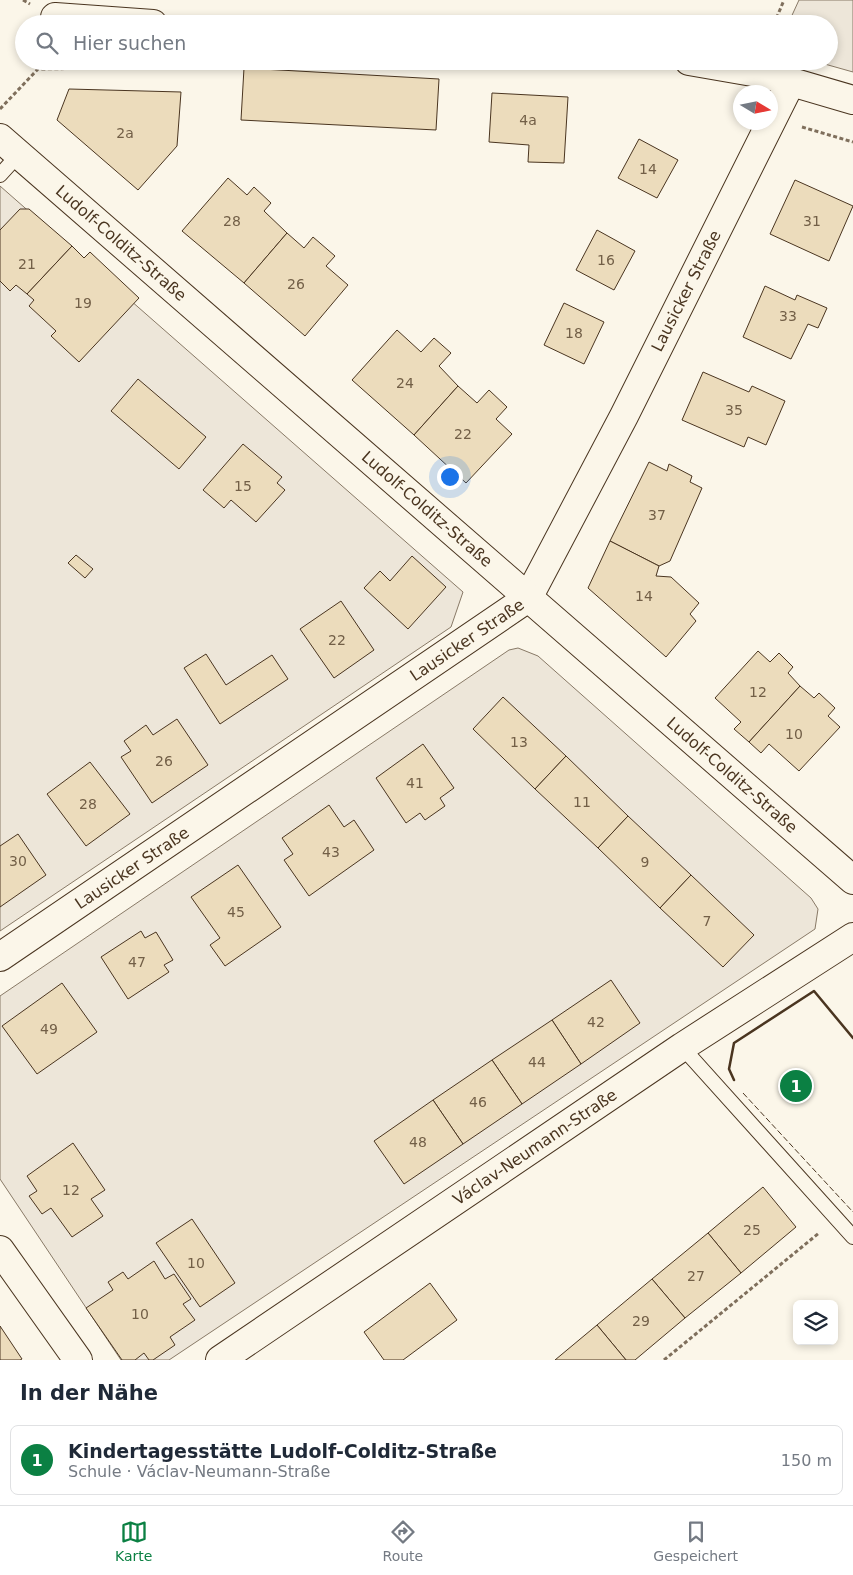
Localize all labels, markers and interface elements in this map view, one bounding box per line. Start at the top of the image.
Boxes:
search box [15,15,838,70]
icon: search [33,29,61,57]
text: Hier suchen [73,32,186,54]
north arrow [733,85,778,130]
house number: 4a [519,112,537,128]
house number: 2a [116,125,134,141]
house number: 14 [639,161,657,177]
street label: Ludolf-Colditz-Straße [52,181,190,305]
house number: 28 [223,213,241,229]
house number: 31 [803,213,821,229]
street label: Lausicker Straße [647,227,725,355]
house number: 16 [597,252,615,268]
house number: 21 [18,256,36,272]
house number: 26 [287,276,305,292]
house number: 19 [74,295,92,311]
house number: 33 [779,308,797,324]
house number: 18 [565,325,583,341]
house number: 24 [396,375,414,391]
house number: 35 [725,402,743,418]
house number: 22 [454,426,472,442]
street label: Ludolf-Colditz-Straße [358,447,496,571]
your location [437,464,463,490]
house number: 15 [234,478,252,494]
house number: 37 [648,507,666,523]
house number: 14 [635,588,653,604]
street label: Lausicker Straße [406,595,528,685]
house number: 22 [328,632,346,648]
house number: 12 [749,684,767,700]
street label: Ludolf-Colditz-Straße [663,713,801,837]
house number: 10 [785,726,803,742]
house number: 13 [510,734,528,750]
house number: 26 [155,753,173,769]
house number: 41 [406,775,424,791]
house number: 11 [573,794,591,810]
house number: 28 [79,796,97,812]
street label: Lausicker Straße [71,823,193,913]
house number: 43 [322,844,340,860]
house number: 30 [9,853,27,869]
house number: 9 [641,854,649,870]
house number: 45 [227,904,245,920]
house number: 7 [703,913,711,929]
house number: 47 [128,954,146,970]
house number: 42 [587,1014,605,1030]
house number: 49 [40,1021,58,1037]
house number: 44 [528,1054,546,1070]
pin: 1 [780,1067,812,1105]
street label: Václav-Neumann-Straße [449,1085,621,1209]
house number: 46 [469,1094,487,1110]
house number: 48 [409,1134,427,1150]
house number: 12 [62,1182,80,1198]
house number: 25 [743,1222,761,1238]
house number: 10 [187,1255,205,1271]
house number: 27 [687,1268,705,1284]
map controls [793,1300,838,1345]
button: layers [793,1300,838,1345]
house number: 10 [131,1306,149,1322]
house number: 29 [632,1313,650,1329]
text: In der Nähe [20,1381,158,1405]
text: Kindertagesstätte Ludolf-Colditz-Straße [68,1440,497,1462]
text: 1 [31,1451,43,1470]
text: 150 m [781,1451,832,1470]
text: Schule · Václav-Neumann-Straße [68,1462,330,1481]
tab: Karte [115,1518,152,1564]
tab: Route [383,1518,423,1564]
tab: Gespeichert [653,1518,738,1564]

